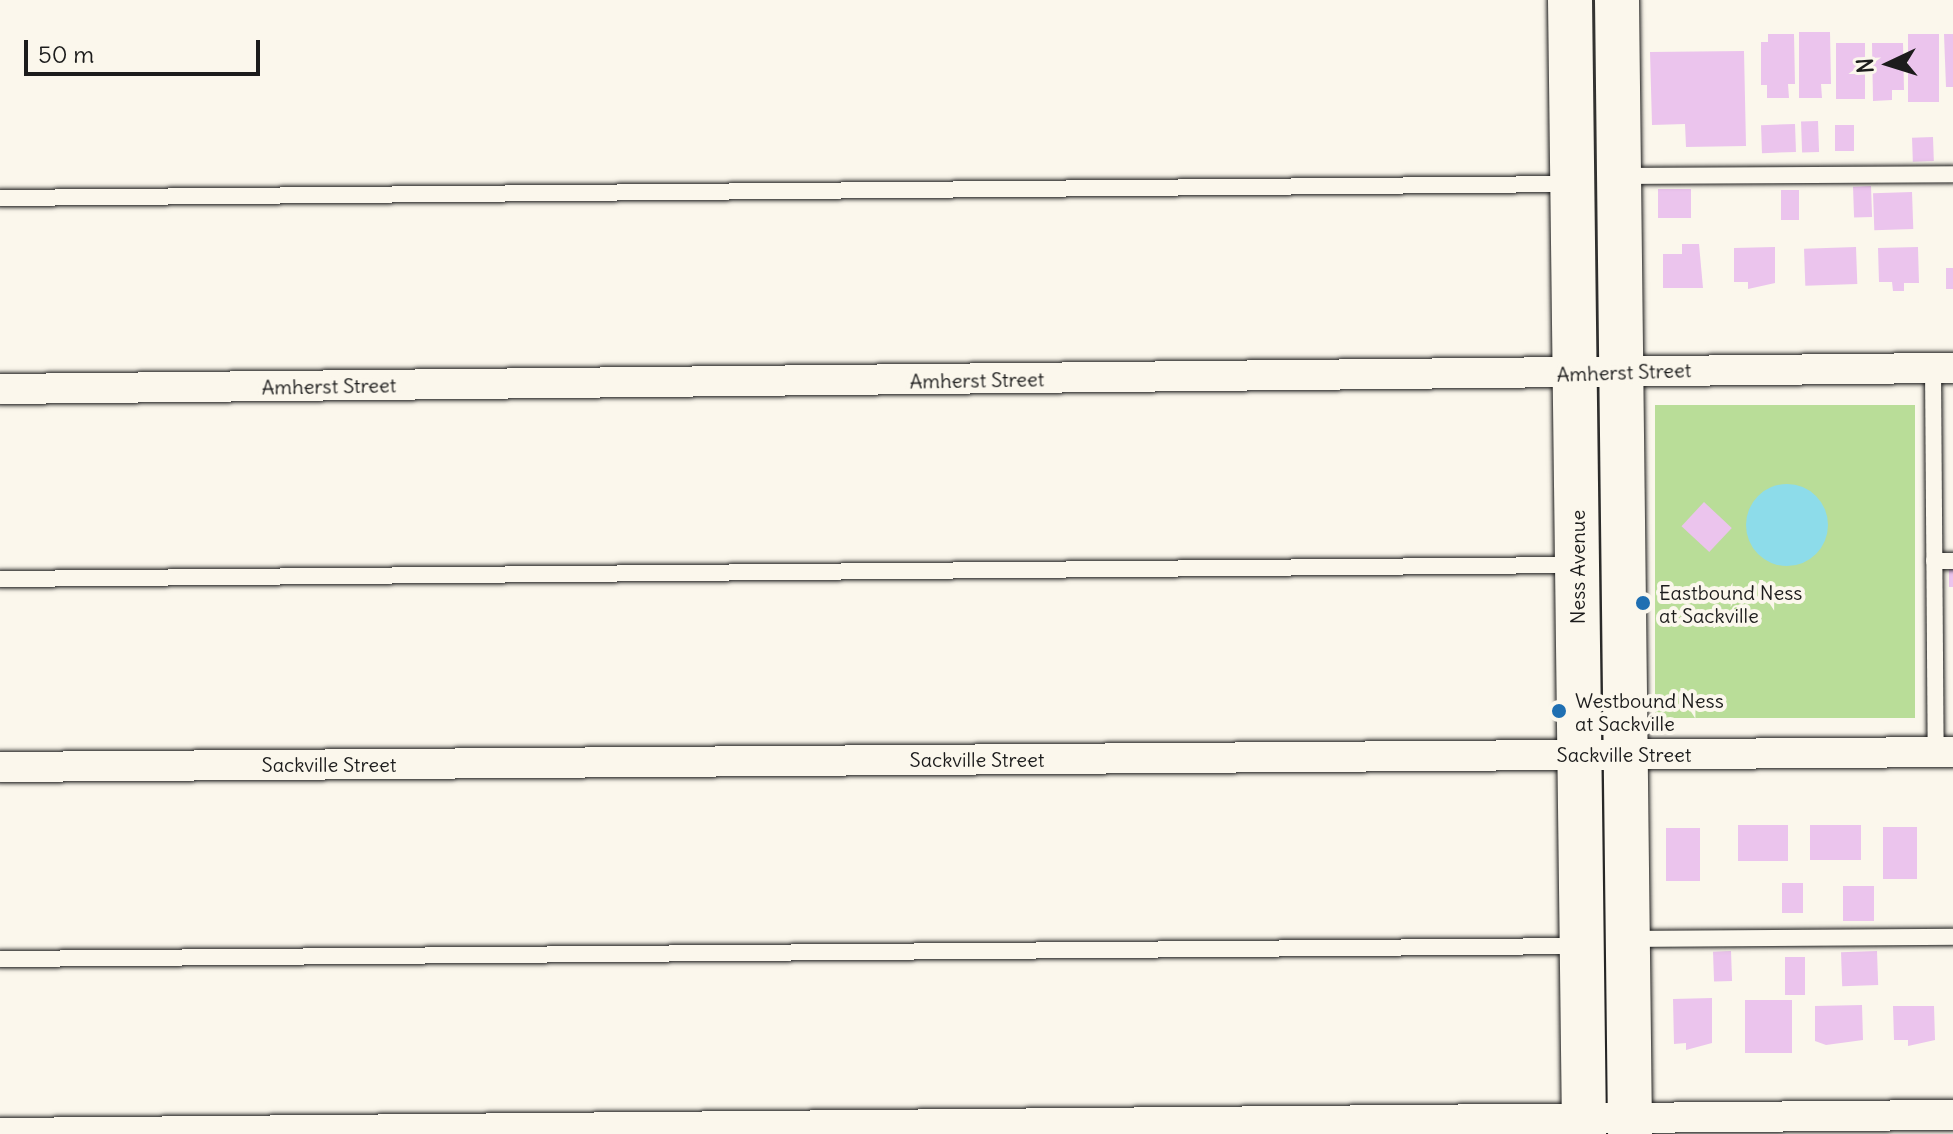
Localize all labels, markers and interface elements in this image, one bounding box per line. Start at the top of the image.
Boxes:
scale bar [28,24,264,74]
north arrow [1849,24,1929,104]
text: 50 m [38,39,94,69]
text: N [1851,57,1880,74]
street label: Amherst Street [1556,358,1692,386]
street label: Amherst Street [909,367,1045,393]
street label: Amherst Street [261,373,397,399]
street label: Ness Avenue [1565,510,1589,624]
place label: Eastbound Ness at Sackville [1659,580,1802,627]
marker: Eastbound Ness at Sackville [1634,594,1652,612]
place label: Westbound Ness at Sackville [1575,688,1724,735]
marker: Westbound Ness at Sackville [1550,702,1568,720]
street label: Sackville Street [1557,742,1691,766]
street label: Sackville Street [910,747,1044,771]
street label: Sackville Street [262,752,396,776]

